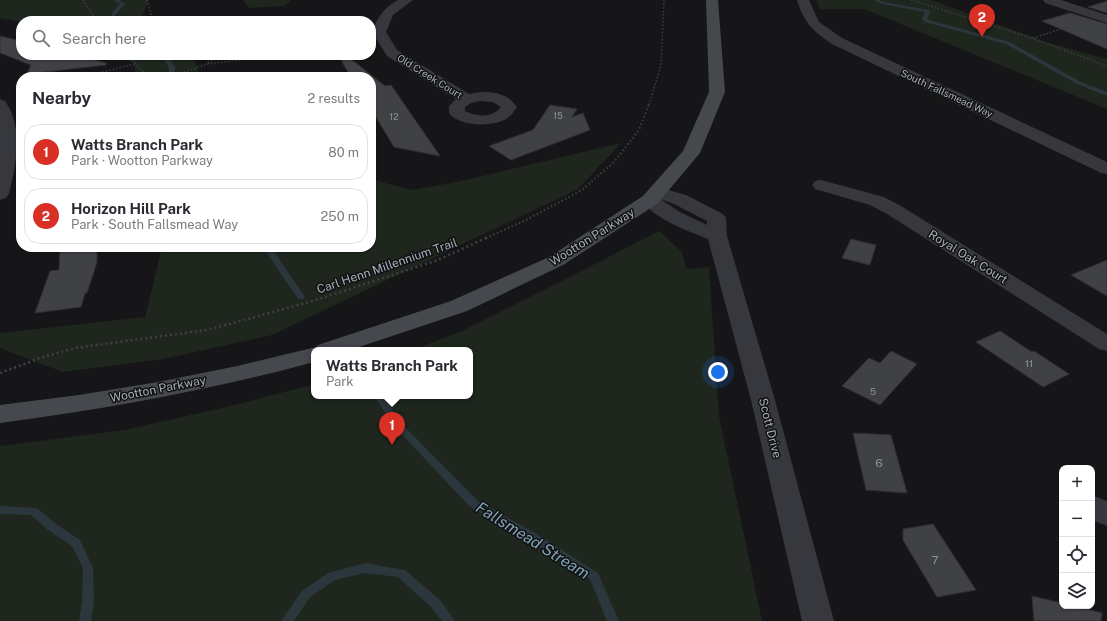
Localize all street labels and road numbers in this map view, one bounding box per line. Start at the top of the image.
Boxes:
street label: Old Creek Court [395,51,465,101]
street label: South Fallsmead Way [899,66,996,120]
street label: Wootton Parkway [547,205,637,269]
street label: Royal Oak Court [926,227,1010,287]
street label: Carl Henn Millennium Trail [315,235,459,297]
street label: Wootton Parkway [109,373,208,405]
street label: Scott Drive [756,397,784,460]

